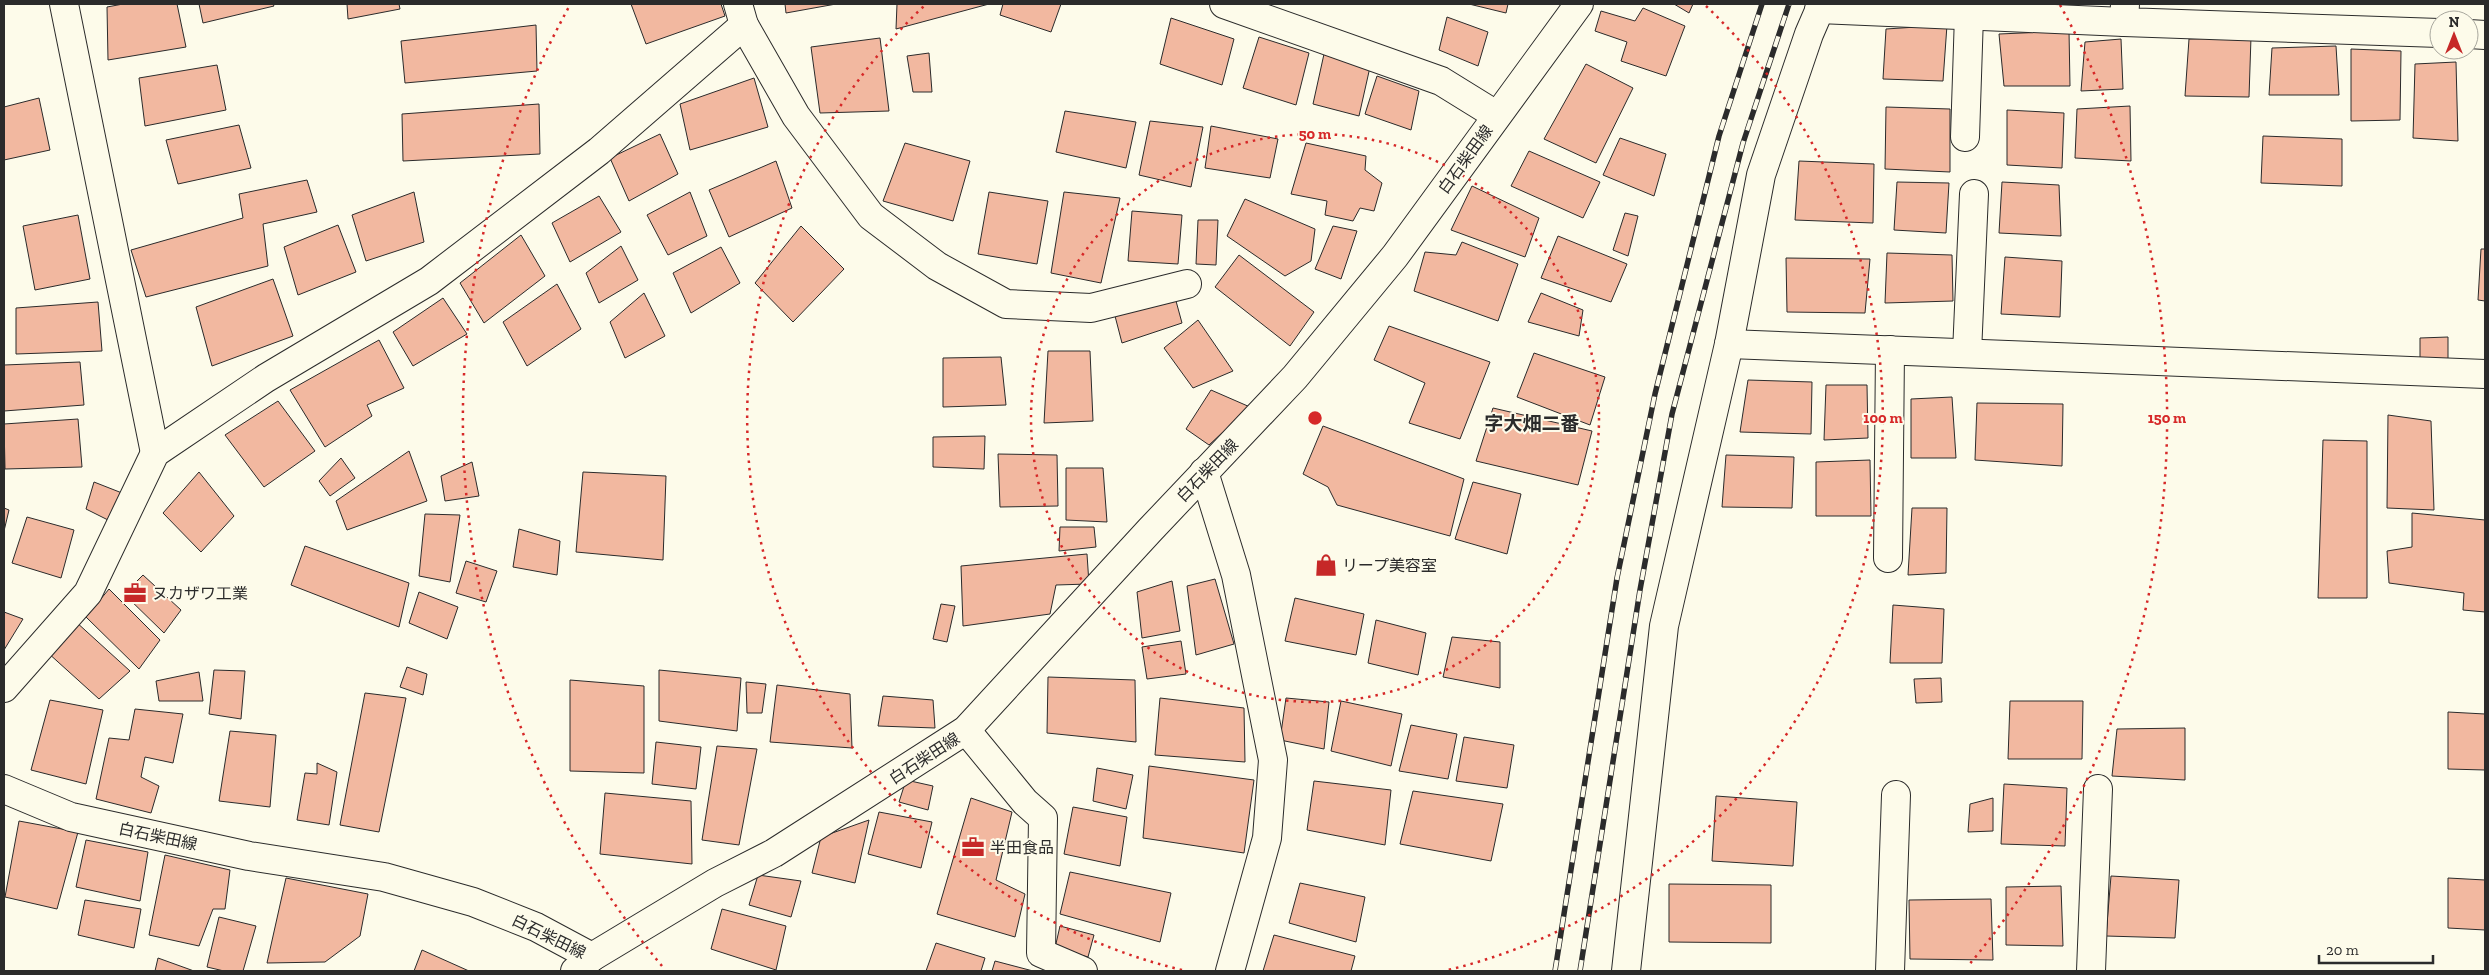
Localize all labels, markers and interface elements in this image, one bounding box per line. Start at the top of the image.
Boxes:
north arrow [2429,10,2479,60]
text: N [2449,14,2460,31]
street label: 白石柴田線 [1434,121,1497,197]
text: 50 m [1299,125,1331,143]
centre of rings [1306,409,1324,427]
text: 100 m [1863,409,1903,427]
text: 150 m [2148,409,2186,427]
district label: 字大畑二番 [1484,412,1580,435]
street label: 白石柴田線 [1173,435,1242,506]
shop icon: リープ美容室 [1313,552,1339,578]
place label: リープ美容室 [1342,556,1437,575]
office icon: ヌカザワ工業 [122,580,148,606]
place label: ヌカザワ工業 [152,584,248,603]
street label: 白石柴田線 [886,729,963,788]
street label: 白石柴田線 [117,819,199,854]
office icon: 半田食品 [960,834,986,860]
place label: 半田食品 [990,838,1054,857]
street label: 白石柴田線 [509,910,589,963]
scale bar [2319,932,2433,964]
text: 20 m [2326,941,2359,959]

